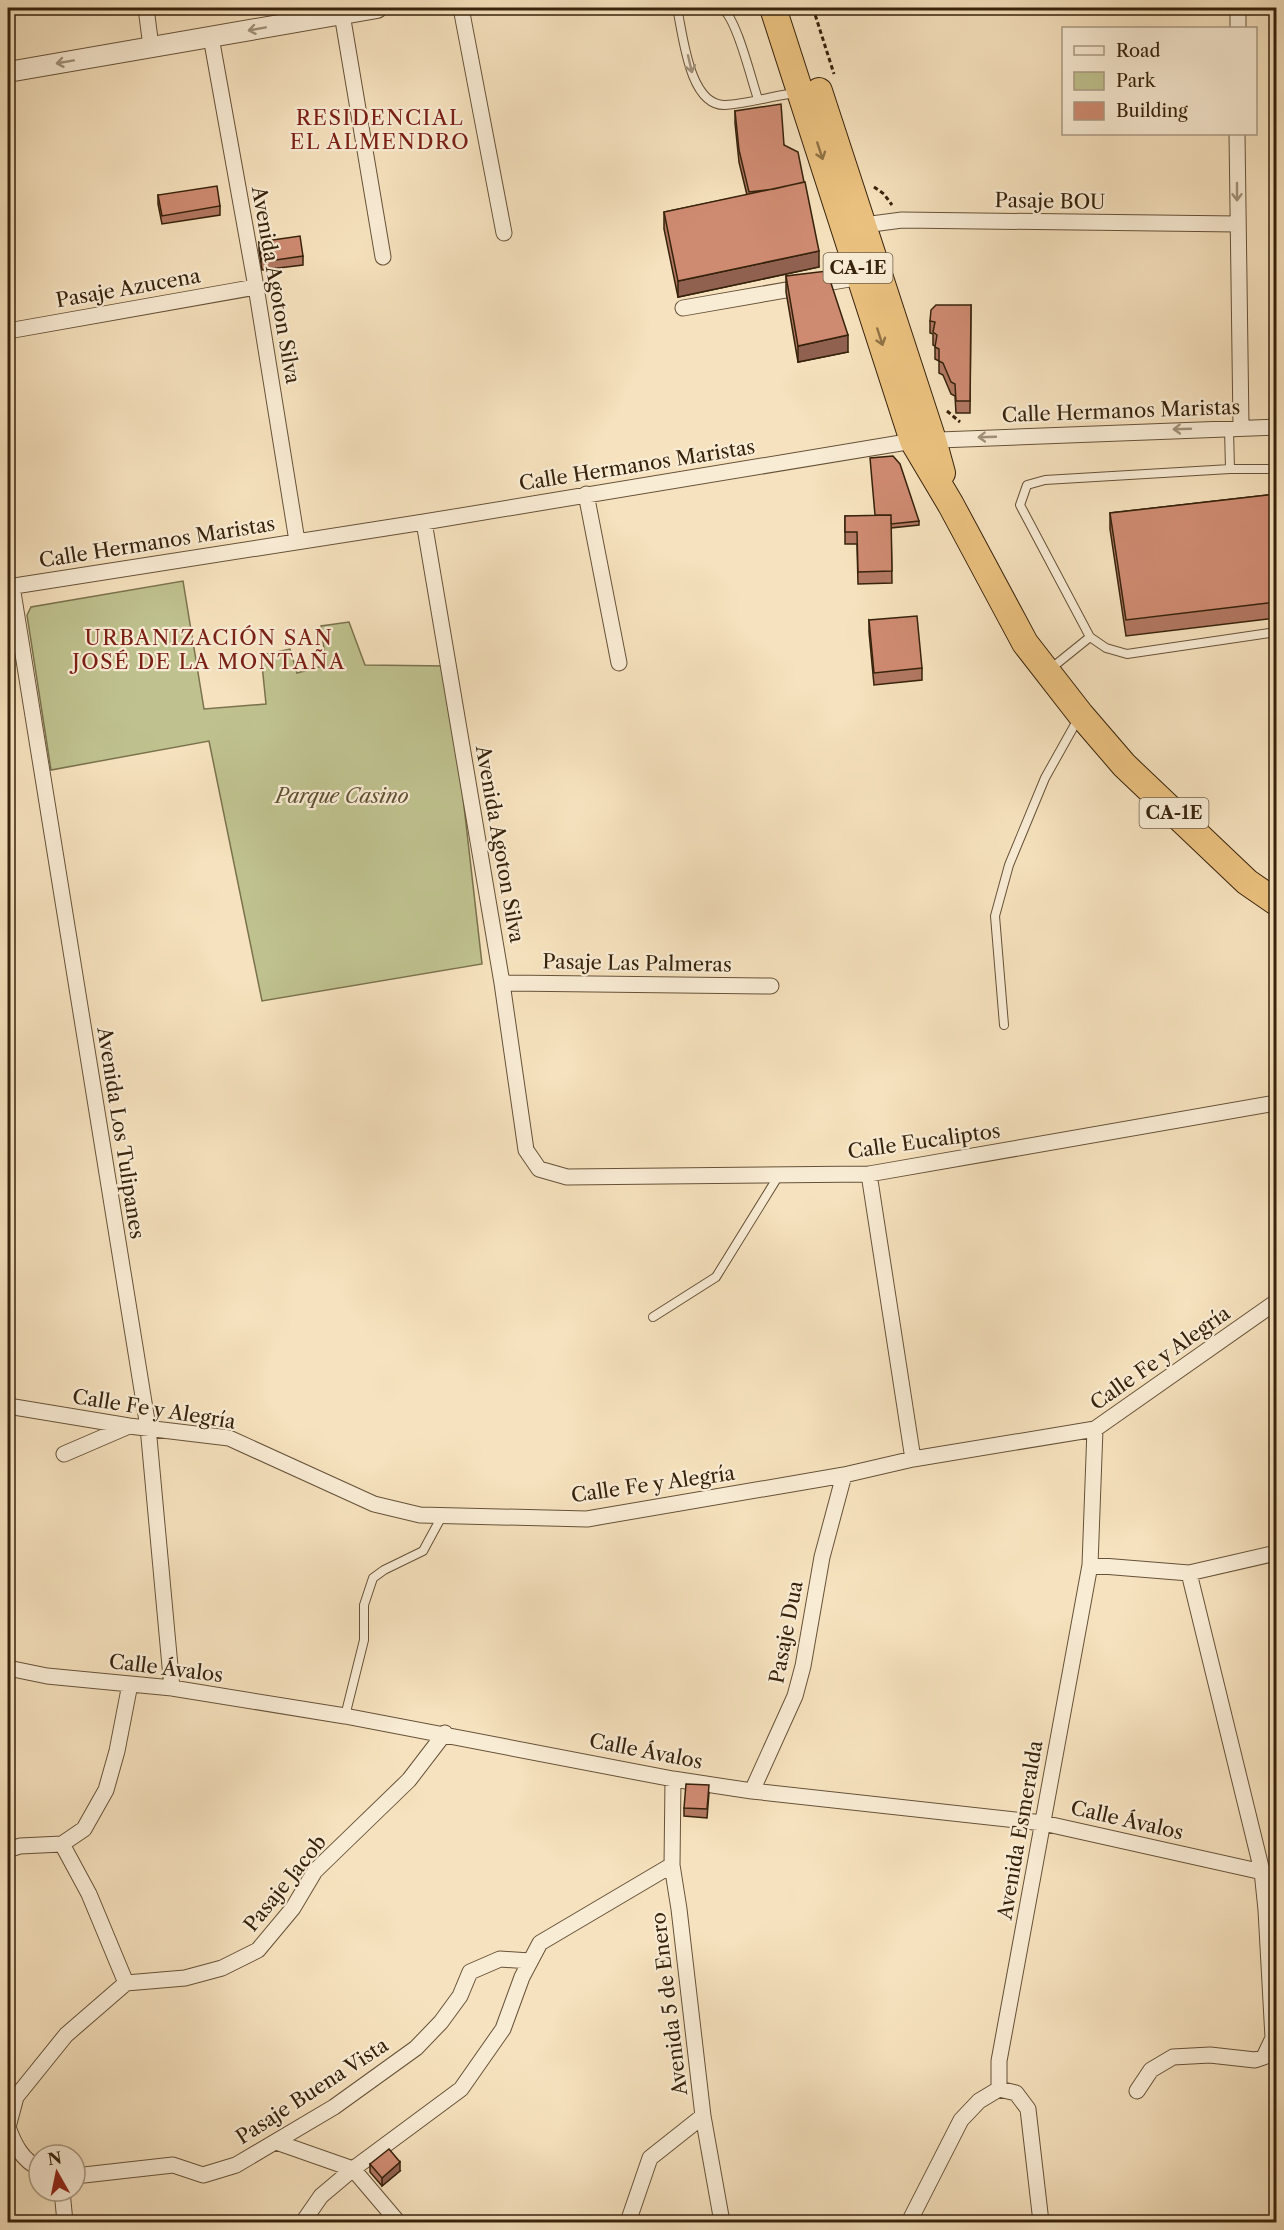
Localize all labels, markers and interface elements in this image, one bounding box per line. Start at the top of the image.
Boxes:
one-way arrow [248,24,268,35]
legend [1062,27,1257,135]
text: Road [1116,40,1161,62]
one-way arrow [685,55,697,74]
one-way arrow [56,57,76,68]
text: Park [1116,70,1157,92]
text: Building [1116,100,1188,122]
district label: RESIDENCIAL EL ALMENDRO [290,105,470,154]
one-way arrow [815,141,826,160]
one-way arrow [1231,181,1243,201]
street label: Avenida Agoton Silva [247,183,305,386]
street label: Pasaje BOU [994,188,1106,214]
road number: CA-1E [824,253,892,283]
street label: Pasaje Azucena [54,263,203,313]
one-way arrow [875,327,886,346]
street label: Calle Hermanos Maristas [1001,395,1241,427]
one-way arrow [1173,424,1193,435]
one-way arrow [978,432,998,443]
street label: Calle Hermanos Maristas [517,434,757,496]
street label: Calle Hermanos Maristas [37,511,277,573]
district label: URBANIZACIÓN SAN JOSÉ DE LA MONTAÑA [69,625,346,674]
street label: Avenida Agoton Silva [471,742,529,945]
park label: Parque Casino [273,784,409,808]
road number: CA-1E [1140,798,1208,828]
street label: Pasaje Las Palmeras [542,949,732,977]
street label: Avenida Los Tulipanes [92,1024,150,1241]
street label: Calle Eucaliptos [846,1118,1002,1164]
street label: Calle Fe y Alegría [1086,1301,1235,1415]
street label: Calle Fe y Alegría [71,1384,238,1434]
street label: Calle Fe y Alegría [570,1461,737,1507]
street label: Pasaje Dua [764,1578,808,1685]
street label: Calle Ávalos [108,1648,225,1687]
street label: Calle Ávalos [587,1727,705,1774]
street label: Avenida Esmeralda [992,1738,1048,1922]
street label: Calle Ávalos [1068,1794,1186,1845]
street label: Pasaje Jacob [239,1830,331,1936]
street label: Avenida 5 de Enero [646,1911,692,2098]
street label: Pasaje Buena Vista [231,2033,393,2149]
north arrow [27,2143,87,2203]
text: N [46,2147,63,2169]

